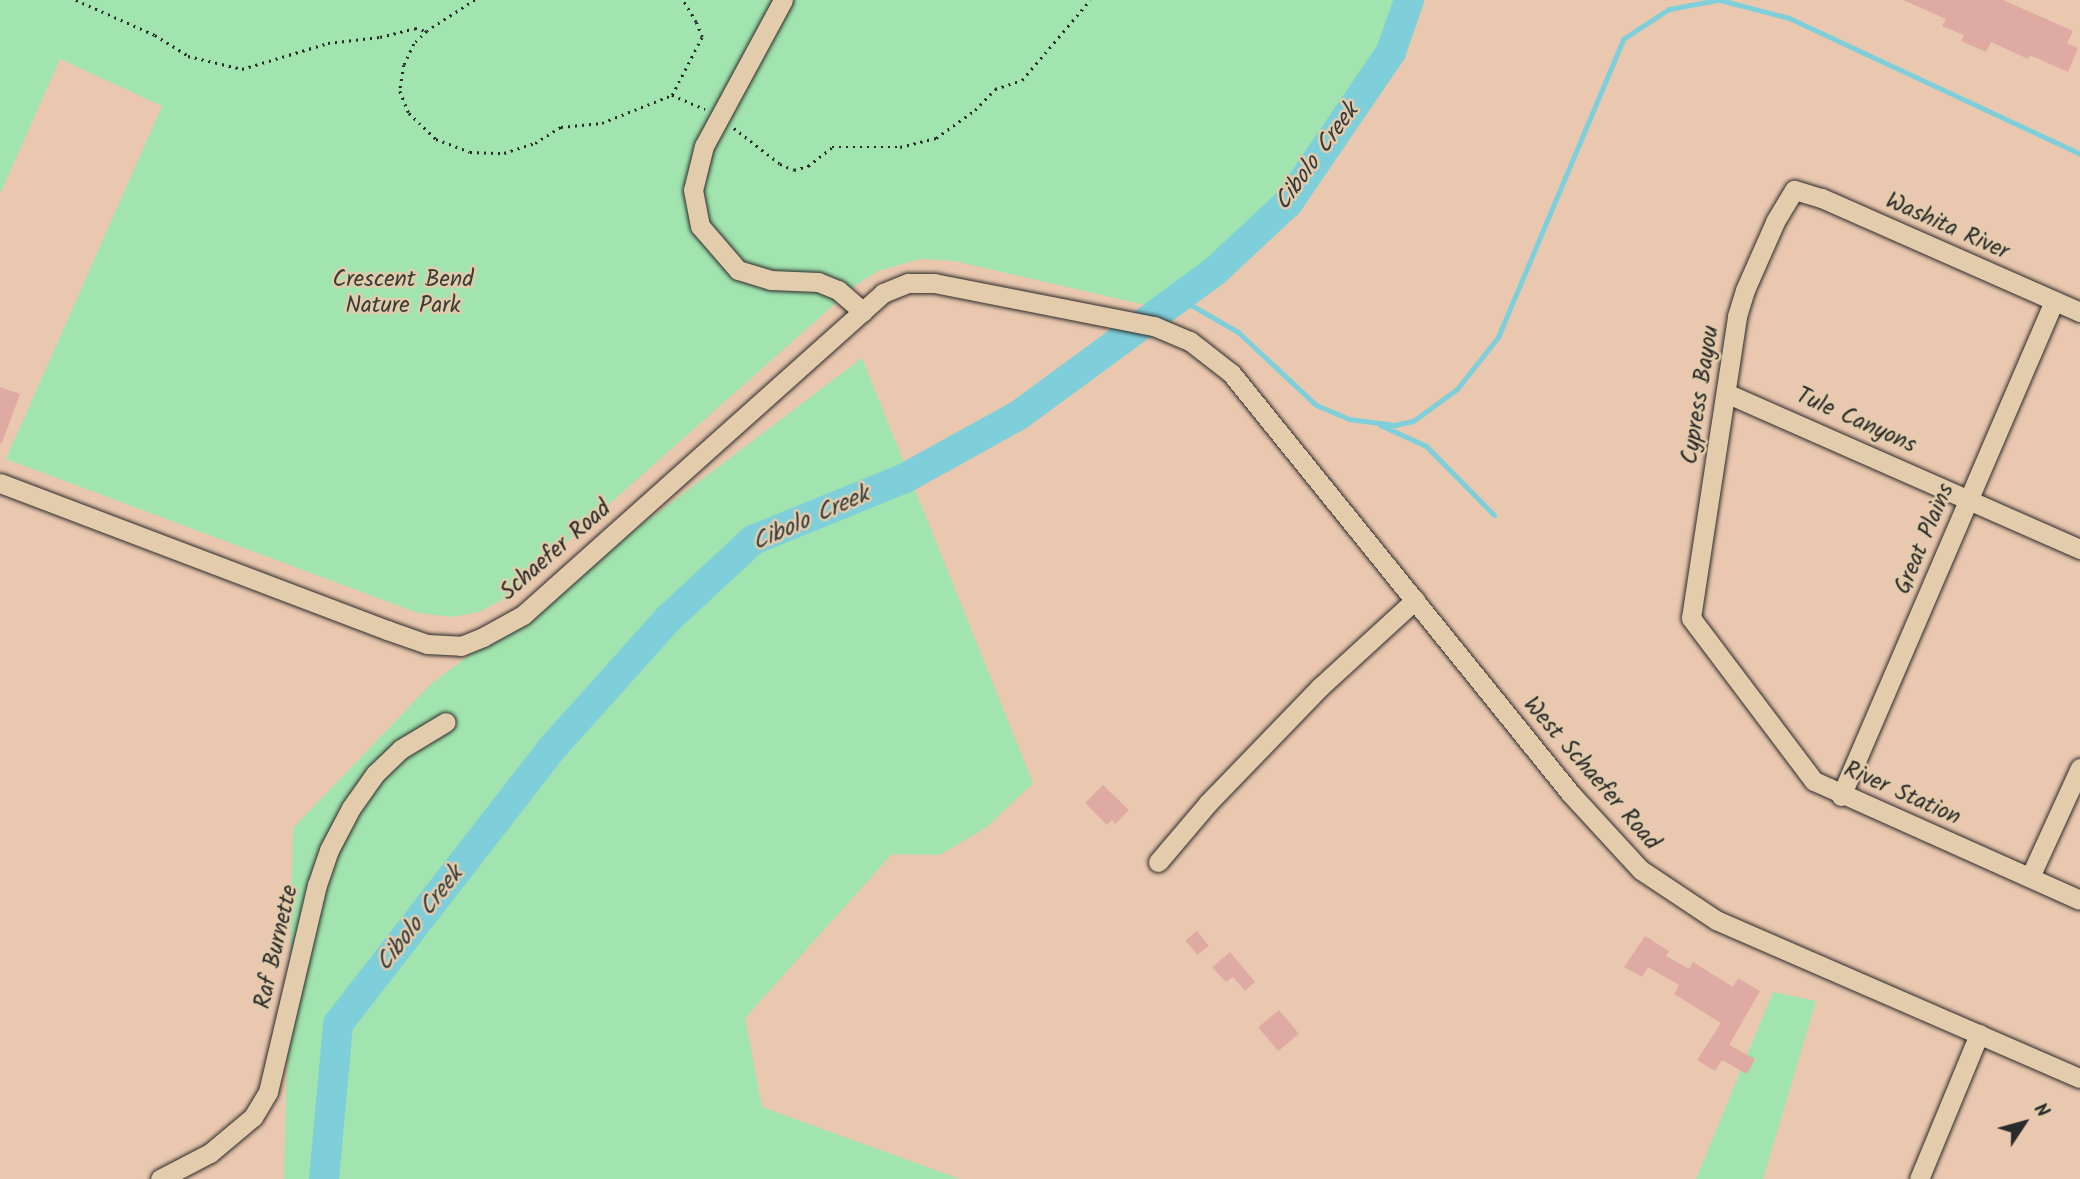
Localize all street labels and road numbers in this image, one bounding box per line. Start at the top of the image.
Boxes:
street label: Washita River [1881,188,2013,266]
street label: Cypress Bayou [1676,324,1726,466]
street label: Tule Canyons [1792,382,1920,460]
street label: Great Plains [1889,480,1961,598]
street label: Schaefer Road [495,495,617,607]
street label: West Schaefer Road [1517,692,1665,856]
street label: River Station [1839,756,1965,832]
street label: Raf Burnette [249,882,305,1012]

